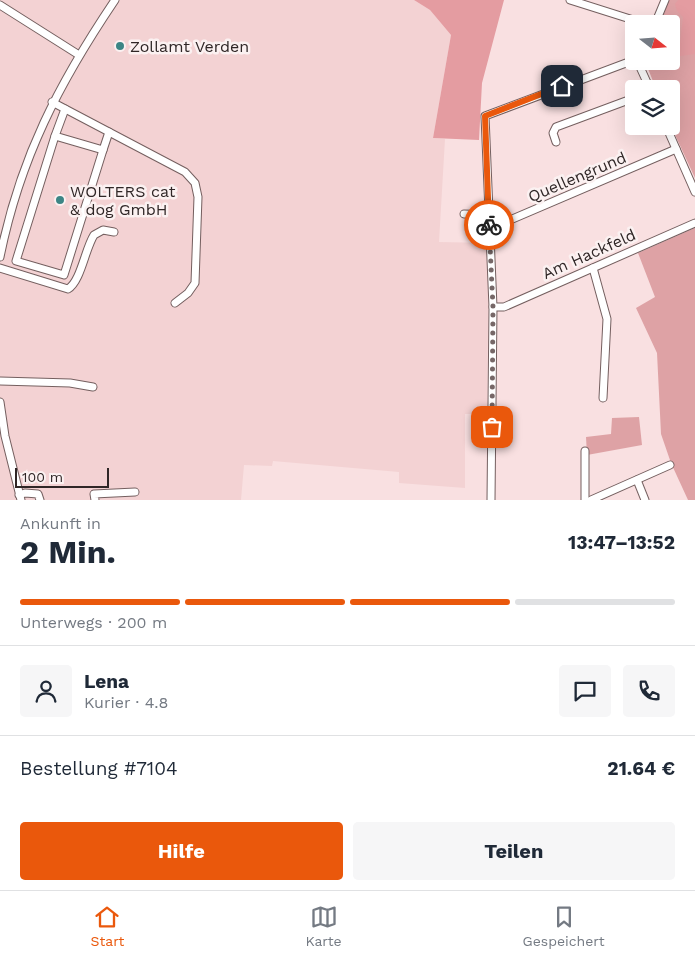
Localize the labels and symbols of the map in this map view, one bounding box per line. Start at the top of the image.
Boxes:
north arrow [625,15,680,70]
place label: Zollamt Verden [130,37,249,56]
marker: Zollamt Verden [114,40,126,52]
pin [541,65,583,107]
street label: Quellengrund [525,148,629,206]
place label: WOLTERS cat & dog GmbH [70,182,176,219]
marker: WOLTERS cat & dog GmbH [54,194,66,206]
courier [464,200,514,250]
street label: Am Hackfeld [539,225,639,283]
pin [471,406,513,448]
scale bar [15,465,109,488]

